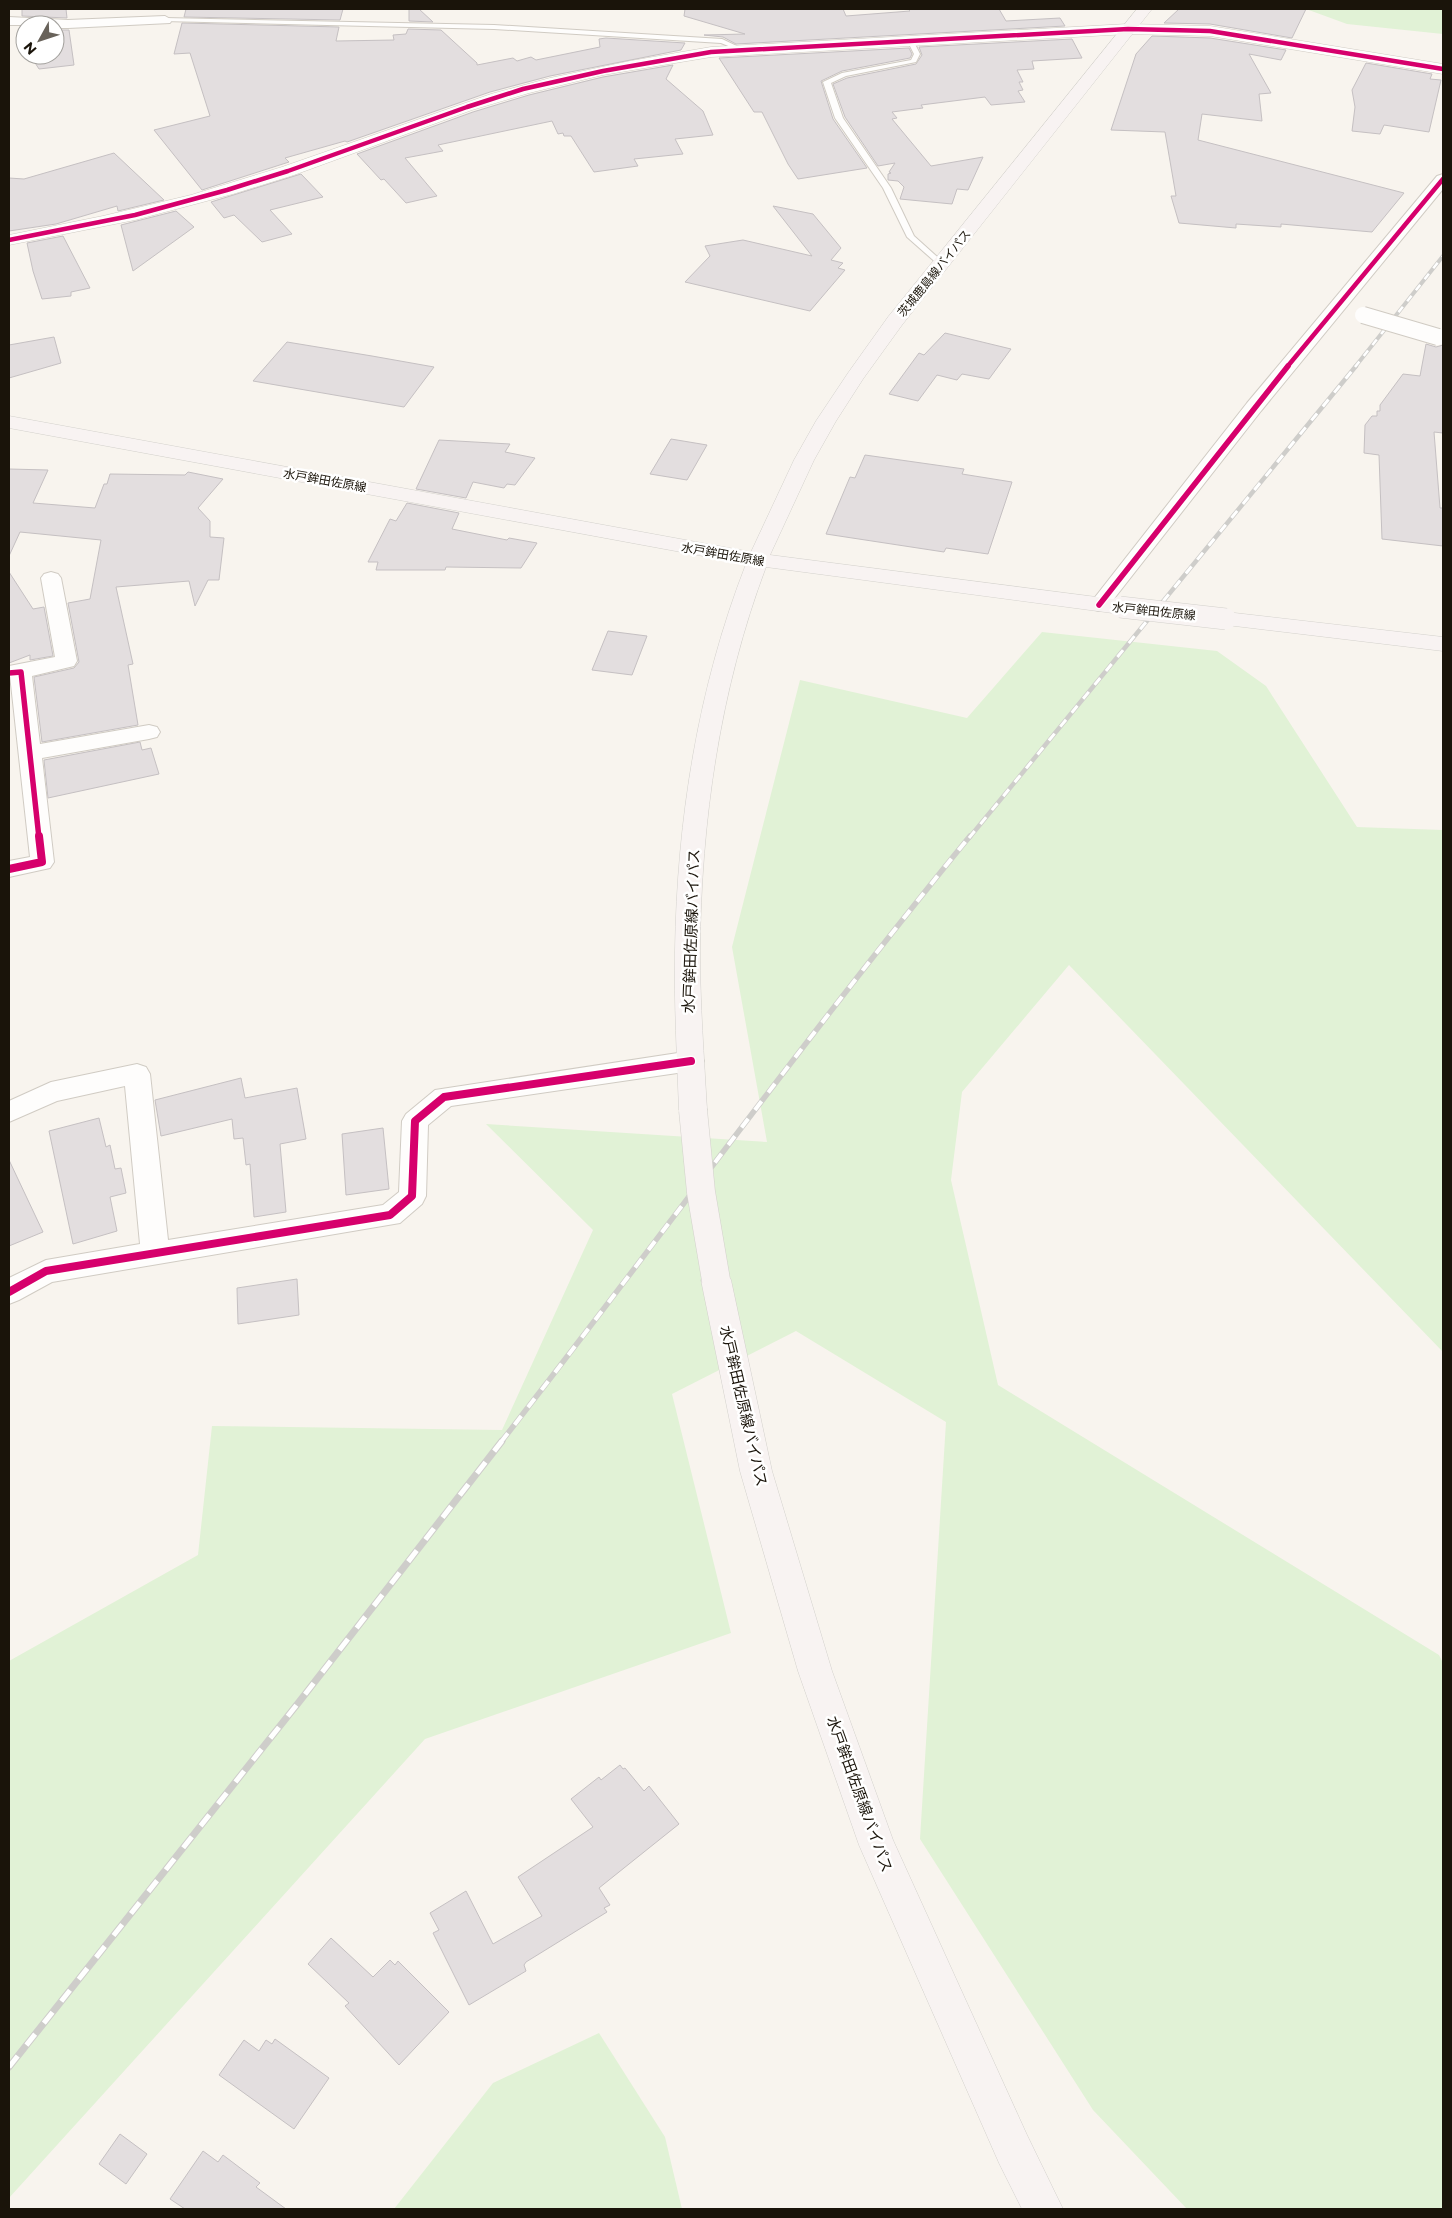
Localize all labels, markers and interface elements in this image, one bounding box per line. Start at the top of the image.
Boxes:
north arrow [15,15,65,65]
text: N [20,38,41,58]
street label: 茨城鹿島線バイパス [894,226,974,320]
street label: 水戸鉾田佐原線 [282,465,368,495]
street label: 水戸鉾田佐原線 [680,539,766,569]
street label: 水戸鉾田佐原線 [1111,599,1197,623]
street label: 水戸鉾田佐原線バイパス [679,848,703,1014]
street label: 水戸鉾田佐原線バイパス [716,1324,772,1488]
street label: 水戸鉾田佐原線バイパス [823,1713,897,1875]

